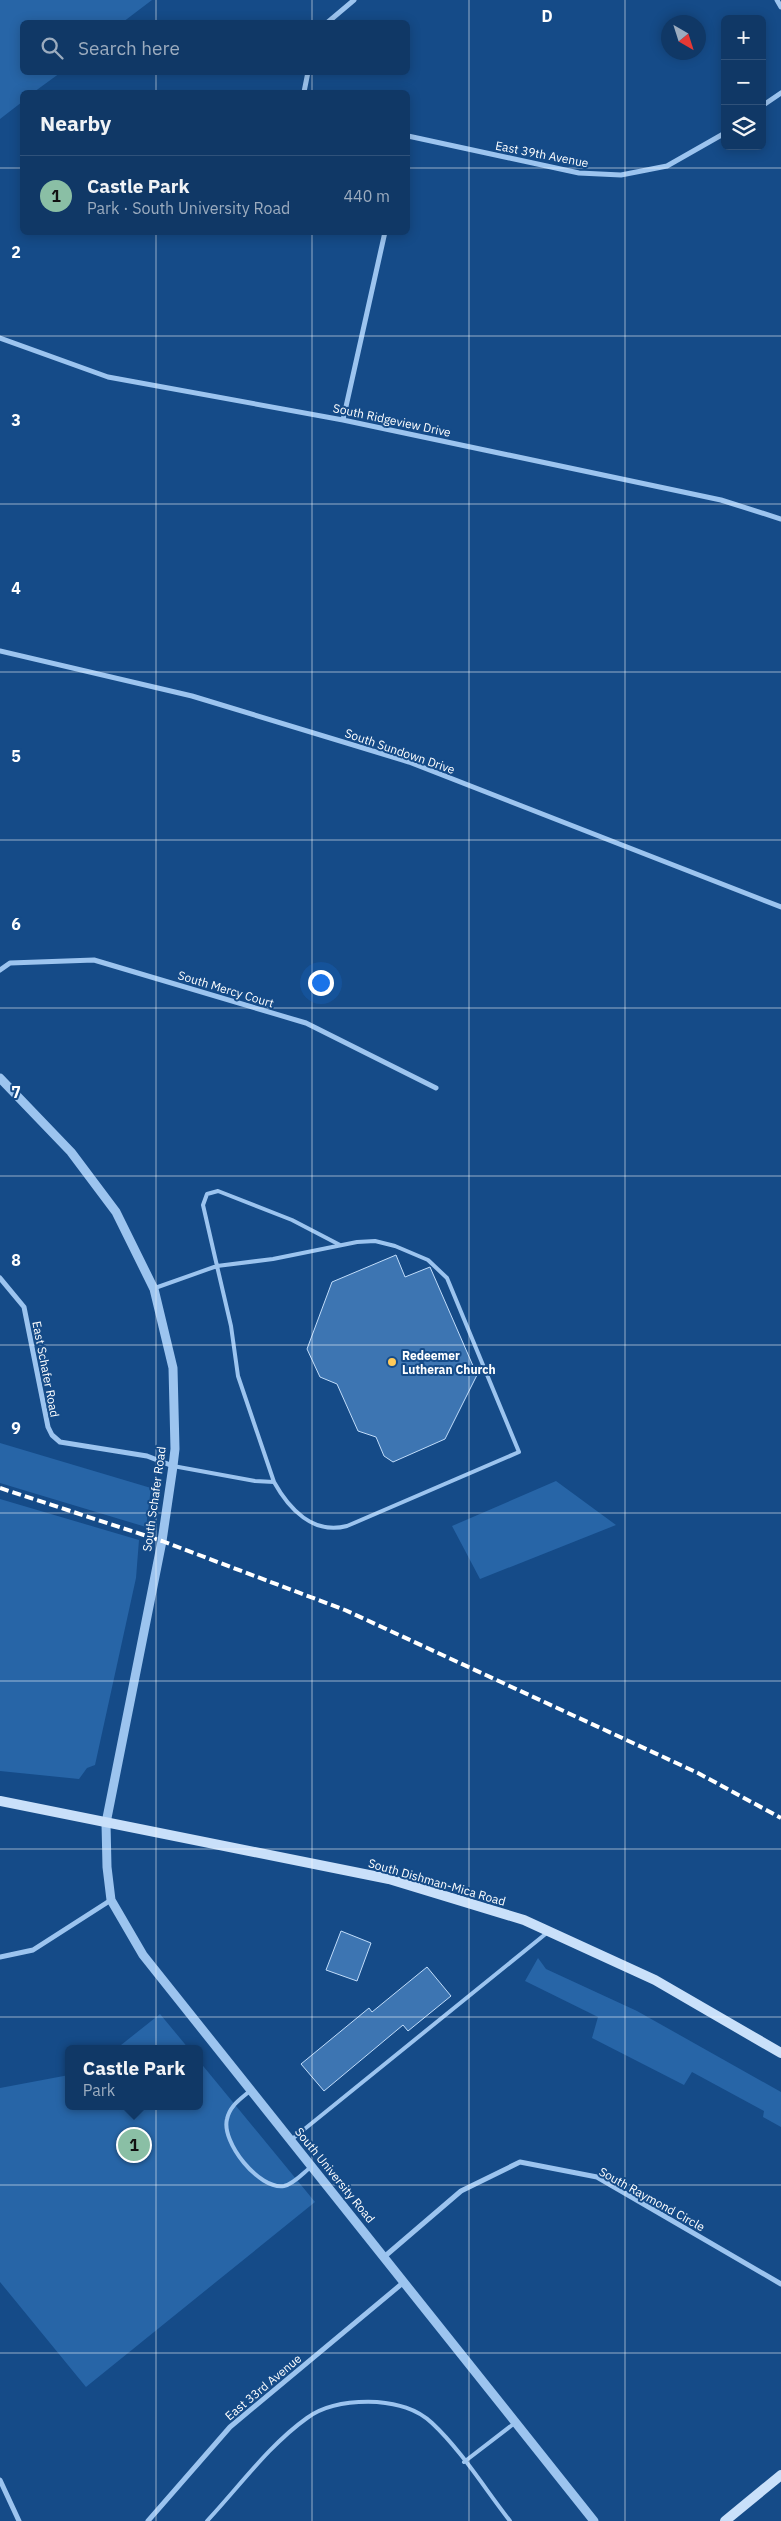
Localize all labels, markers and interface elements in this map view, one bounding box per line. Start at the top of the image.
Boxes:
text: D [541,6,553,26]
north arrow [661,15,706,60]
map controls [721,15,766,150]
button: + [721,15,766,60]
search box [20,20,410,75]
icon: search [38,34,66,62]
text: Search here [78,36,180,60]
button: − [721,60,766,105]
button: layers [721,105,766,150]
text: Nearby [40,109,111,137]
street label: East 39th Avenue [494,138,590,170]
text: Castle Park [87,174,189,198]
text: 1 [51,186,61,206]
text: 440 m [343,186,390,206]
text: Park · South University Road [87,198,290,218]
text: 2 [11,242,21,262]
street label: South Ridgeview Drive [332,400,453,440]
text: 3 [11,410,21,430]
text: 4 [11,578,21,598]
street label: South Sundown Drive [343,725,457,777]
text: 5 [11,746,21,766]
text: 6 [11,914,21,934]
street label: South Mercy Court [176,967,276,1011]
your location [308,970,334,996]
text: 7 [11,1082,21,1102]
text: 8 [11,1250,21,1270]
street label: East Schafer Road [29,1320,63,1418]
place label: Redeemer Lutheran Church [402,1348,496,1377]
marker: Redeemer Lutheran Church [386,1356,398,1368]
text: 9 [11,1418,21,1438]
street label: South Schafer Road [139,1446,169,1552]
street label: South Dishman-Mica Road [367,1855,507,1909]
popup [65,2045,203,2110]
text: Castle Park [83,2056,185,2080]
text: Park [83,2080,115,2100]
street label: South University Road [292,2124,378,2226]
pin: 1 [118,2126,150,2164]
street label: South Raymond Circle [596,2164,708,2235]
street label: East 33rd Avenue [222,2351,304,2423]

